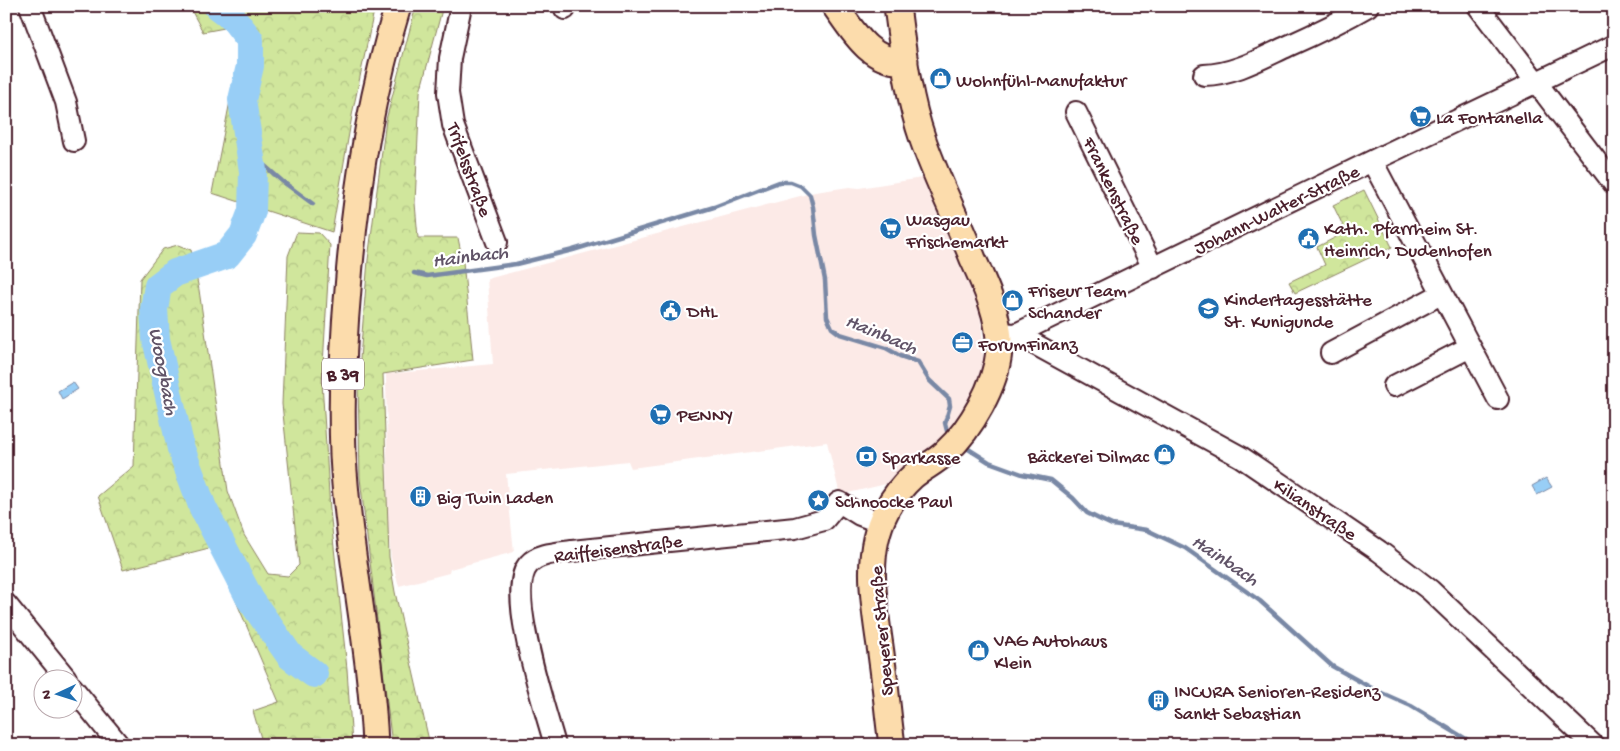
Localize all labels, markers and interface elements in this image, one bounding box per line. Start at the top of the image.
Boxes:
shop icon: Wohnfühl-Manufaktur [928,67,952,91]
place label: Wohnfühl-Manufaktur [956,71,1129,94]
supermarket icon: La Fontanella [1408,104,1432,128]
place label: La Fontanella [1436,108,1544,131]
street label: Trifelsstraße [440,119,495,221]
street label: Frankenstraße [1075,133,1148,249]
street label: Johann-Walter-Straße [1191,161,1364,261]
place label: Wasgau Frischemarkt [905,210,1009,255]
supermarket icon: Wasgau Frischemarkt [878,217,902,241]
place label: Kath. Pfarrheim St. Heinrich, Dudenhofen [1324,219,1492,264]
public building icon: Kath. Pfarrheim St. Heinrich, Dudenhofen [1296,226,1320,250]
water label: Hainbach [432,242,510,274]
place label: Friseur Team Schander [1027,281,1127,326]
shop icon: Friseur Team Schander [1000,288,1024,312]
place label: Kindertagesstätte St. Kunigunde [1224,290,1372,335]
school or university icon: Kindertagesstätte St. Kunigunde [1196,297,1220,321]
public building icon: DHL [659,298,683,322]
place label: DHL [685,302,718,325]
water label: Hainbach [841,311,920,362]
water label: Woogbach [142,326,181,417]
office icon: ForumFinanz [950,331,974,355]
place label: ForumFinanz [977,335,1078,358]
road number: B 39 [322,358,364,389]
supermarket icon: PENNY [649,402,673,426]
place label: PENNY [676,406,733,429]
shop icon: Bäckerei Dilmac [1153,443,1177,467]
bank icon: Sparkasse [854,444,878,468]
place label: Bäckerei Dilmac [1027,447,1150,470]
place label: Sparkasse [882,448,960,471]
street label: Kilianstraße [1268,475,1360,547]
building icon: Big Twin Laden [409,484,433,508]
place label: Big Twin Laden [436,488,553,511]
place icon: Schnoocke Paul [807,488,831,512]
place label: Schnoocke Paul [835,492,953,515]
street label: Raiffeisenstraße [553,531,684,570]
water label: Hainbach [1186,531,1262,593]
street label: Speyerer Straße [866,565,901,696]
place label: VAG Autohaus Klein [993,631,1108,676]
shop icon: VAG Autohaus Klein [966,638,990,662]
north arrow [32,668,82,718]
place label: INCURA Senioren-Residenz Sankt Sebastian [1174,682,1381,727]
building icon: INCURA Senioren-Residenz Sankt Sebastian [1146,689,1170,713]
text: N [39,690,56,700]

